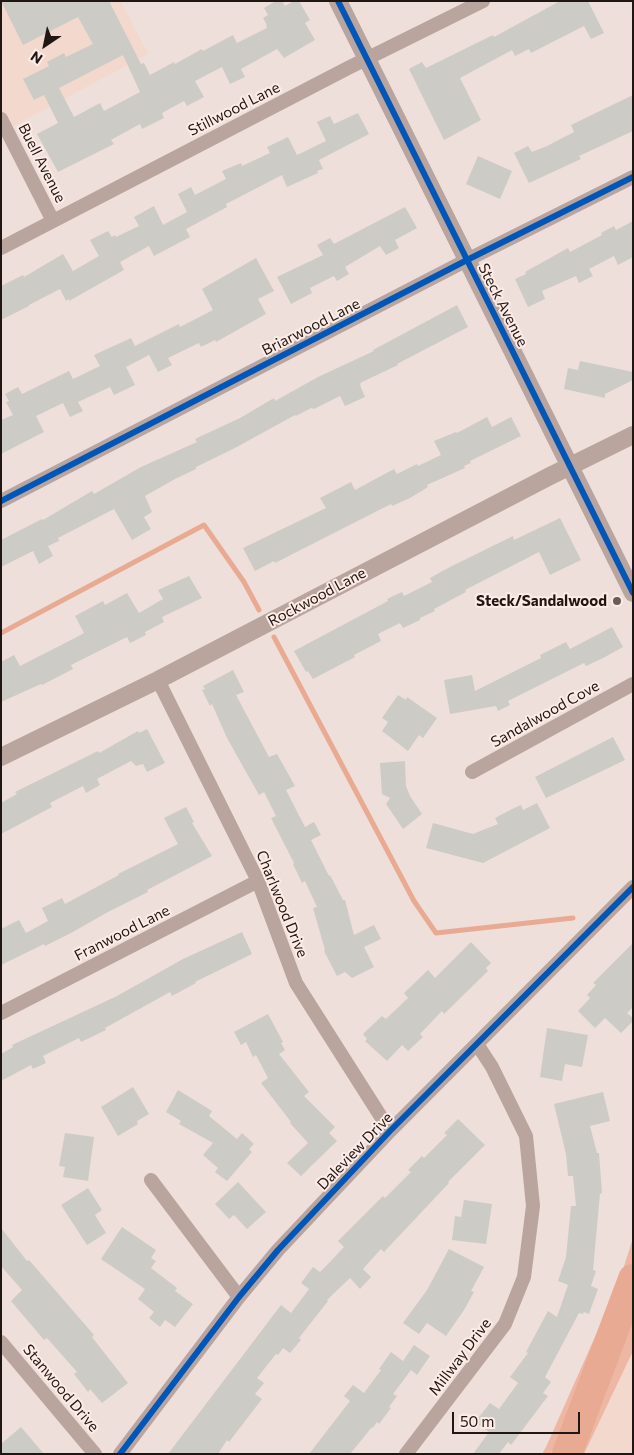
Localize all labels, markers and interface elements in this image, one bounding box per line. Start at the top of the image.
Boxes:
north arrow [20,20,70,70]
text: N [27,48,45,68]
street label: Stillwood Lane [185,78,283,140]
street label: Buell Avenue [14,120,70,206]
street label: Steck Avenue [474,260,532,350]
street label: Briarwood Lane [259,295,363,359]
street label: Rockwood Lane [265,564,369,630]
place label: Steck/Sandalwood [476,592,607,610]
marker: Steck/Sandalwood [611,595,623,607]
street label: Sandalwood Cove [488,677,602,751]
street label: Charlwood Drive [252,848,312,960]
street label: Franwood Lane [71,901,173,965]
street label: Daleview Drive [314,1108,396,1194]
street label: Millway Drive [425,1315,495,1399]
street label: Stanwood Drive [19,1341,103,1435]
scale bar [454,1402,582,1434]
text: 50 m [460,1412,494,1430]

